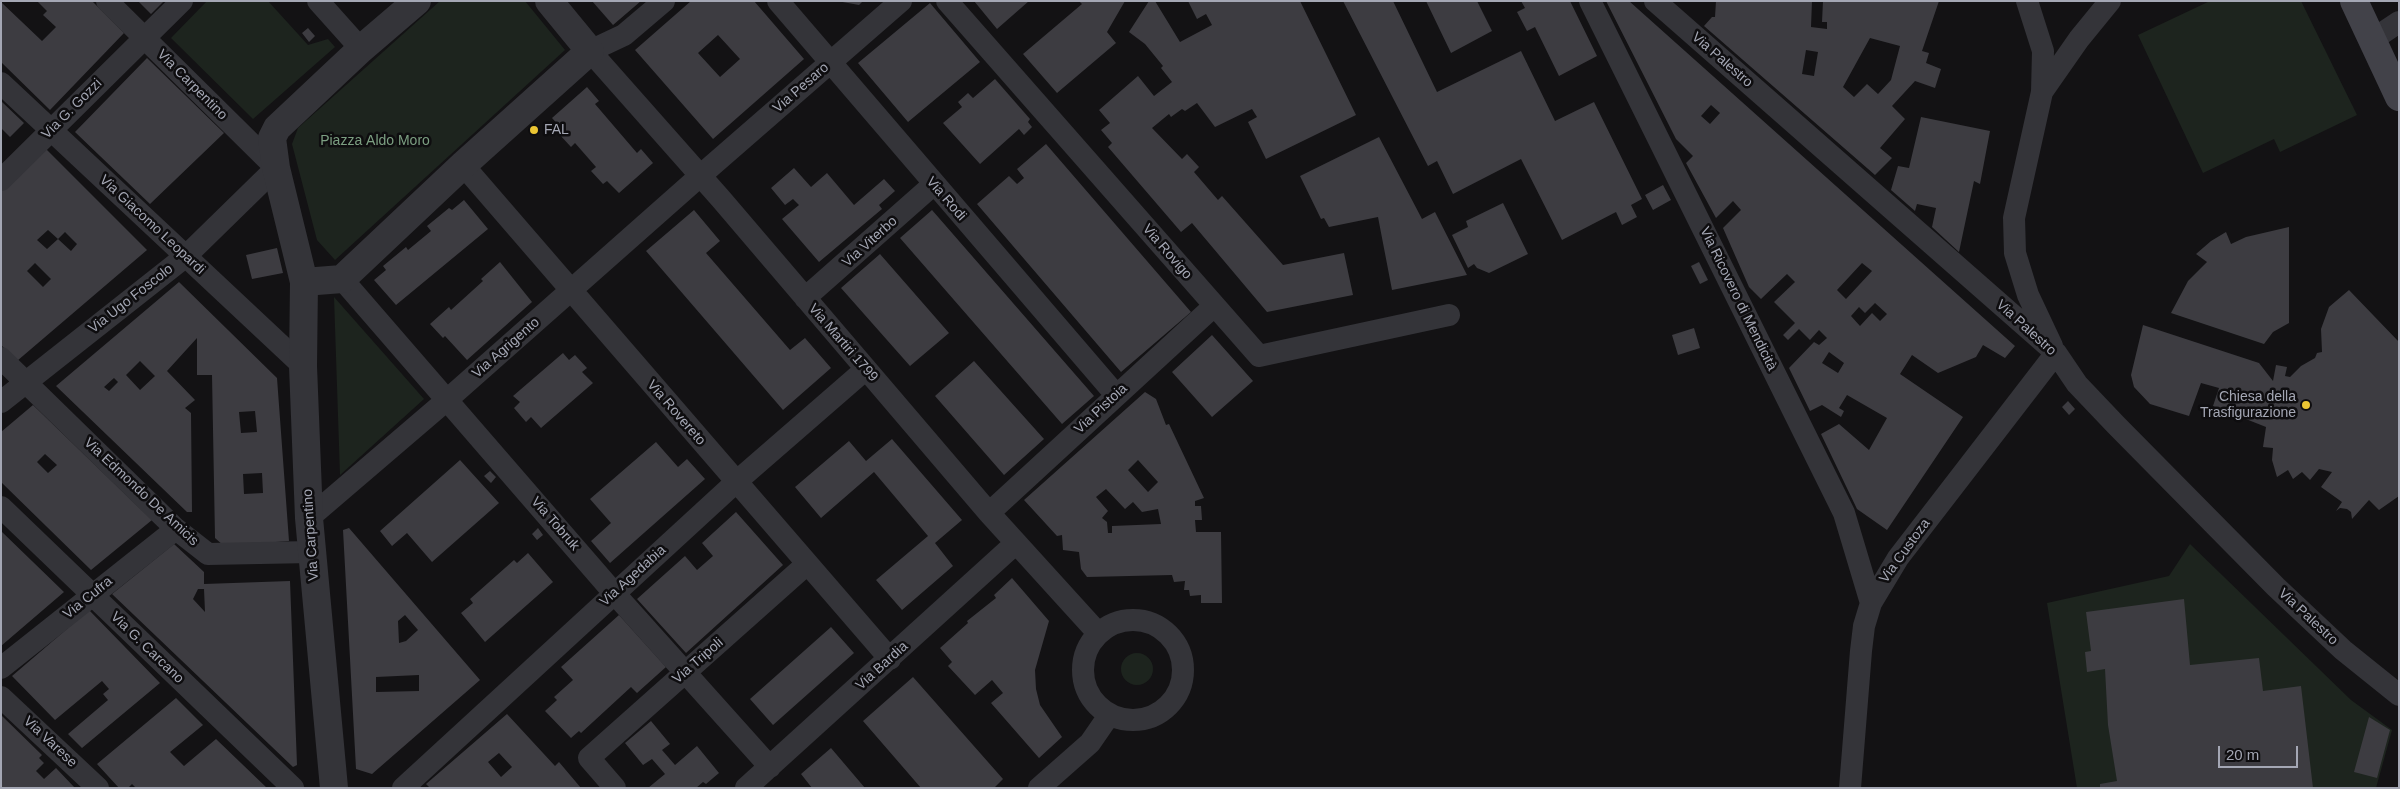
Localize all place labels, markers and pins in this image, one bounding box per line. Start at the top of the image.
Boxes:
place label: FAL [544,122,569,138]
marker: FAL [528,124,540,136]
place label: Chiesa della Trasfigurazione [2200,389,2296,422]
marker: Chiesa della Trasfigurazione [2300,399,2312,411]

